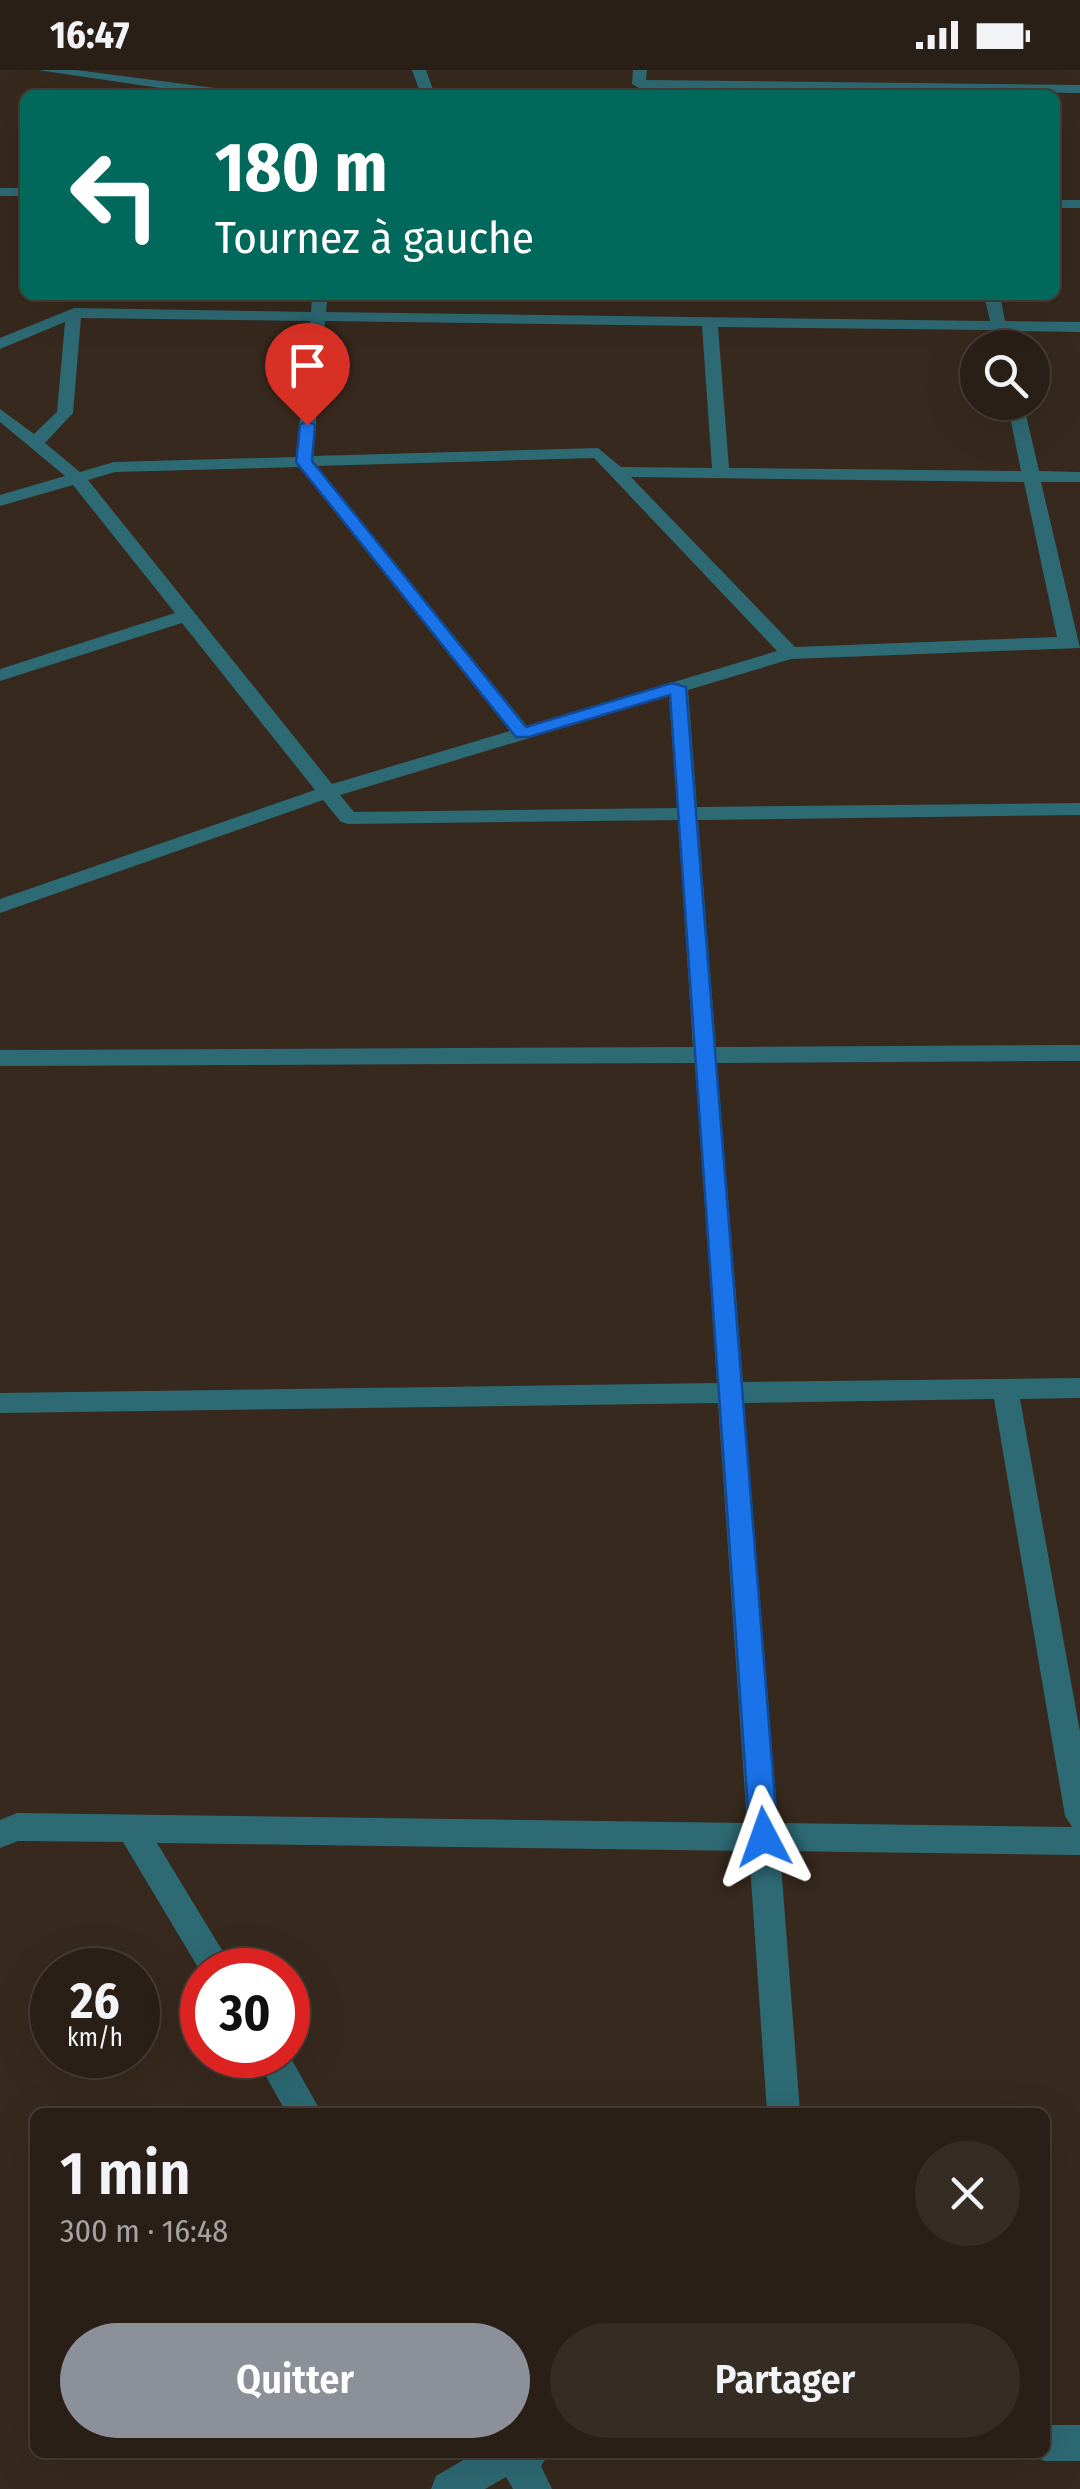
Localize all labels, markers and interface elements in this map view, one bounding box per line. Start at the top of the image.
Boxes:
text: 16:47 [50,12,129,58]
text: 180 m [215,126,388,210]
icon: left [50,130,180,260]
text: Tournez à gauche [215,211,534,265]
pin [265,323,350,426]
map controls [960,330,1050,420]
button: search [960,330,1050,420]
icon: arrive [280,338,335,393]
position arrow [712,1785,816,1889]
speed limit sign: 30 [180,1948,310,2078]
text: 26 [70,1971,120,2031]
text: km/h [67,2023,123,2053]
text: 1 min [60,2138,191,2210]
button: close [915,2141,1020,2246]
text: 300 m · 16:48 [60,2212,228,2250]
button: Quitter [60,2323,530,2438]
button: Partager [550,2323,1020,2438]

